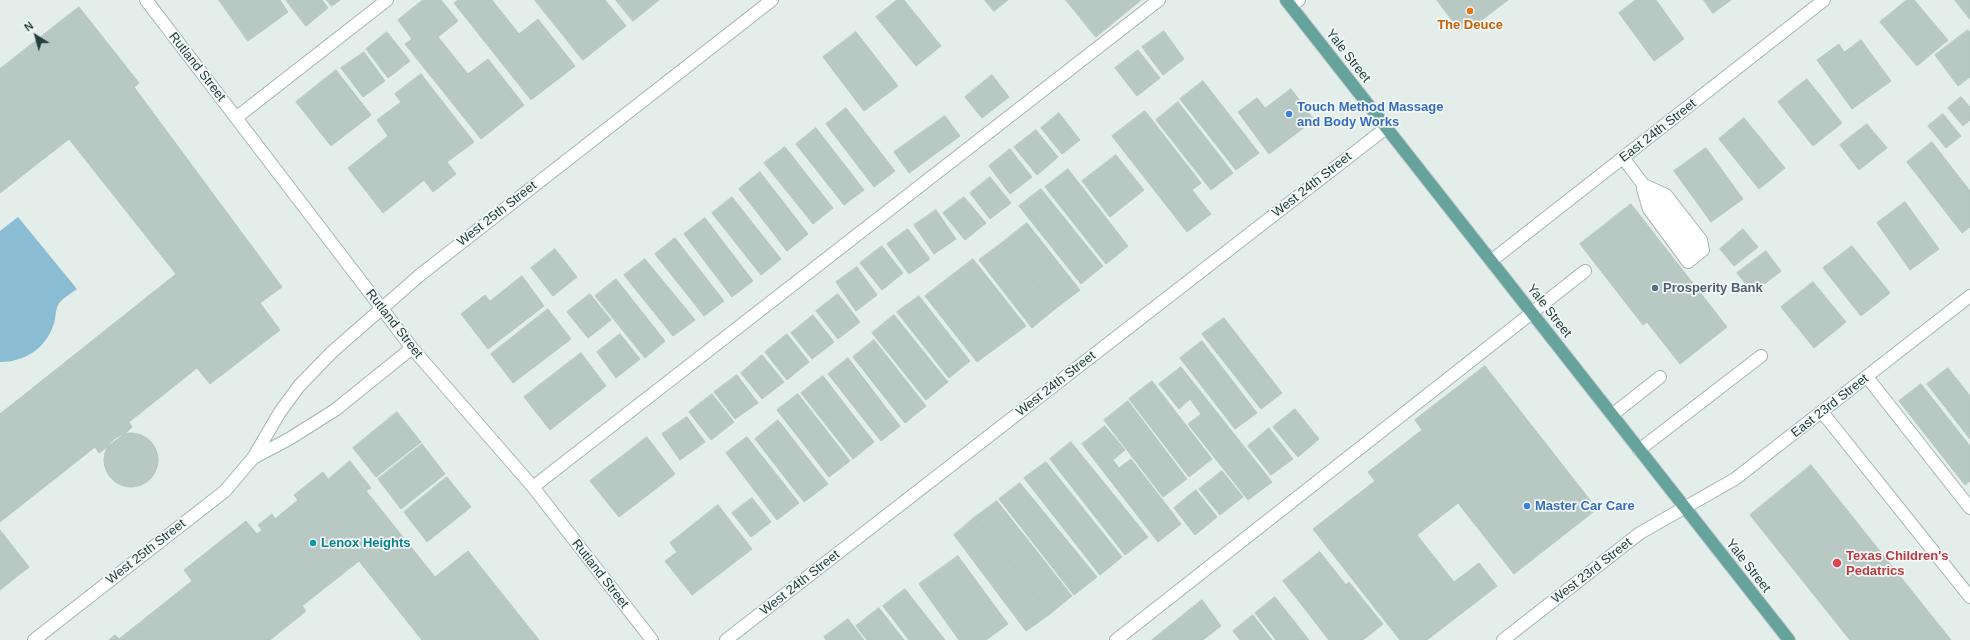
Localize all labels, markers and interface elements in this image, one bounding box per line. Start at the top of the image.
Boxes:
marker: The Deuce [1465,6,1475,16]
north arrow [16,16,56,56]
place label: The Deuce [1437,17,1503,33]
text: N [22,19,36,34]
street label: Yale Street [1322,26,1374,86]
street label: Rutland Street [165,29,229,105]
street label: East 24th Street [1616,96,1700,166]
place label: Touch Method Massage and Body Works [1297,99,1443,130]
marker: Touch Method Massage and Body Works [1284,109,1294,119]
street label: West 24th Street [1269,149,1355,221]
street label: West 25th Street [454,178,540,250]
place label: Prosperity Bank [1663,280,1763,296]
street label: Yale Street [1523,281,1575,341]
marker: Prosperity Bank [1650,283,1660,293]
street label: Rutland Street [362,286,426,362]
street label: West 24th Street [1013,348,1099,420]
street label: East 23rd Street [1788,371,1872,441]
place label: Master Car Care [1535,498,1635,514]
marker: Master Car Care [1522,501,1532,511]
street label: West 25th Street [103,516,189,588]
place label: Lenox Heights [321,535,411,551]
street label: West 23rd Street [1549,535,1635,607]
street label: Rutland Street [568,536,632,612]
street label: Yale Street [1722,536,1774,596]
marker: Lenox Heights [308,538,318,548]
street label: West 24th Street [757,547,843,619]
place label: Texas Children's Pedatrics [1846,548,1949,579]
marker: Texas Children's Pedatrics [1831,557,1843,569]

